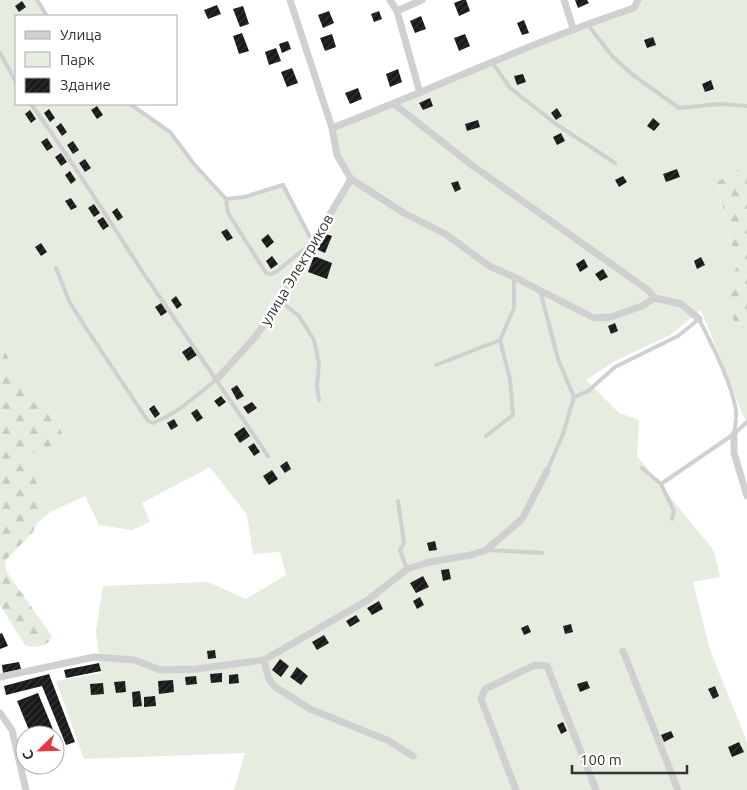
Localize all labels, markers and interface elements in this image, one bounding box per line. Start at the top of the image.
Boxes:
legend [15,15,178,105]
text: Улица [60,26,102,43]
text: Парк [60,51,95,68]
text: Здание [60,76,111,93]
street label: улица Электриков [257,211,337,329]
north arrow [15,725,65,775]
scale bar [572,742,687,774]
text: С [19,748,37,762]
text: 100 m [580,751,622,768]

